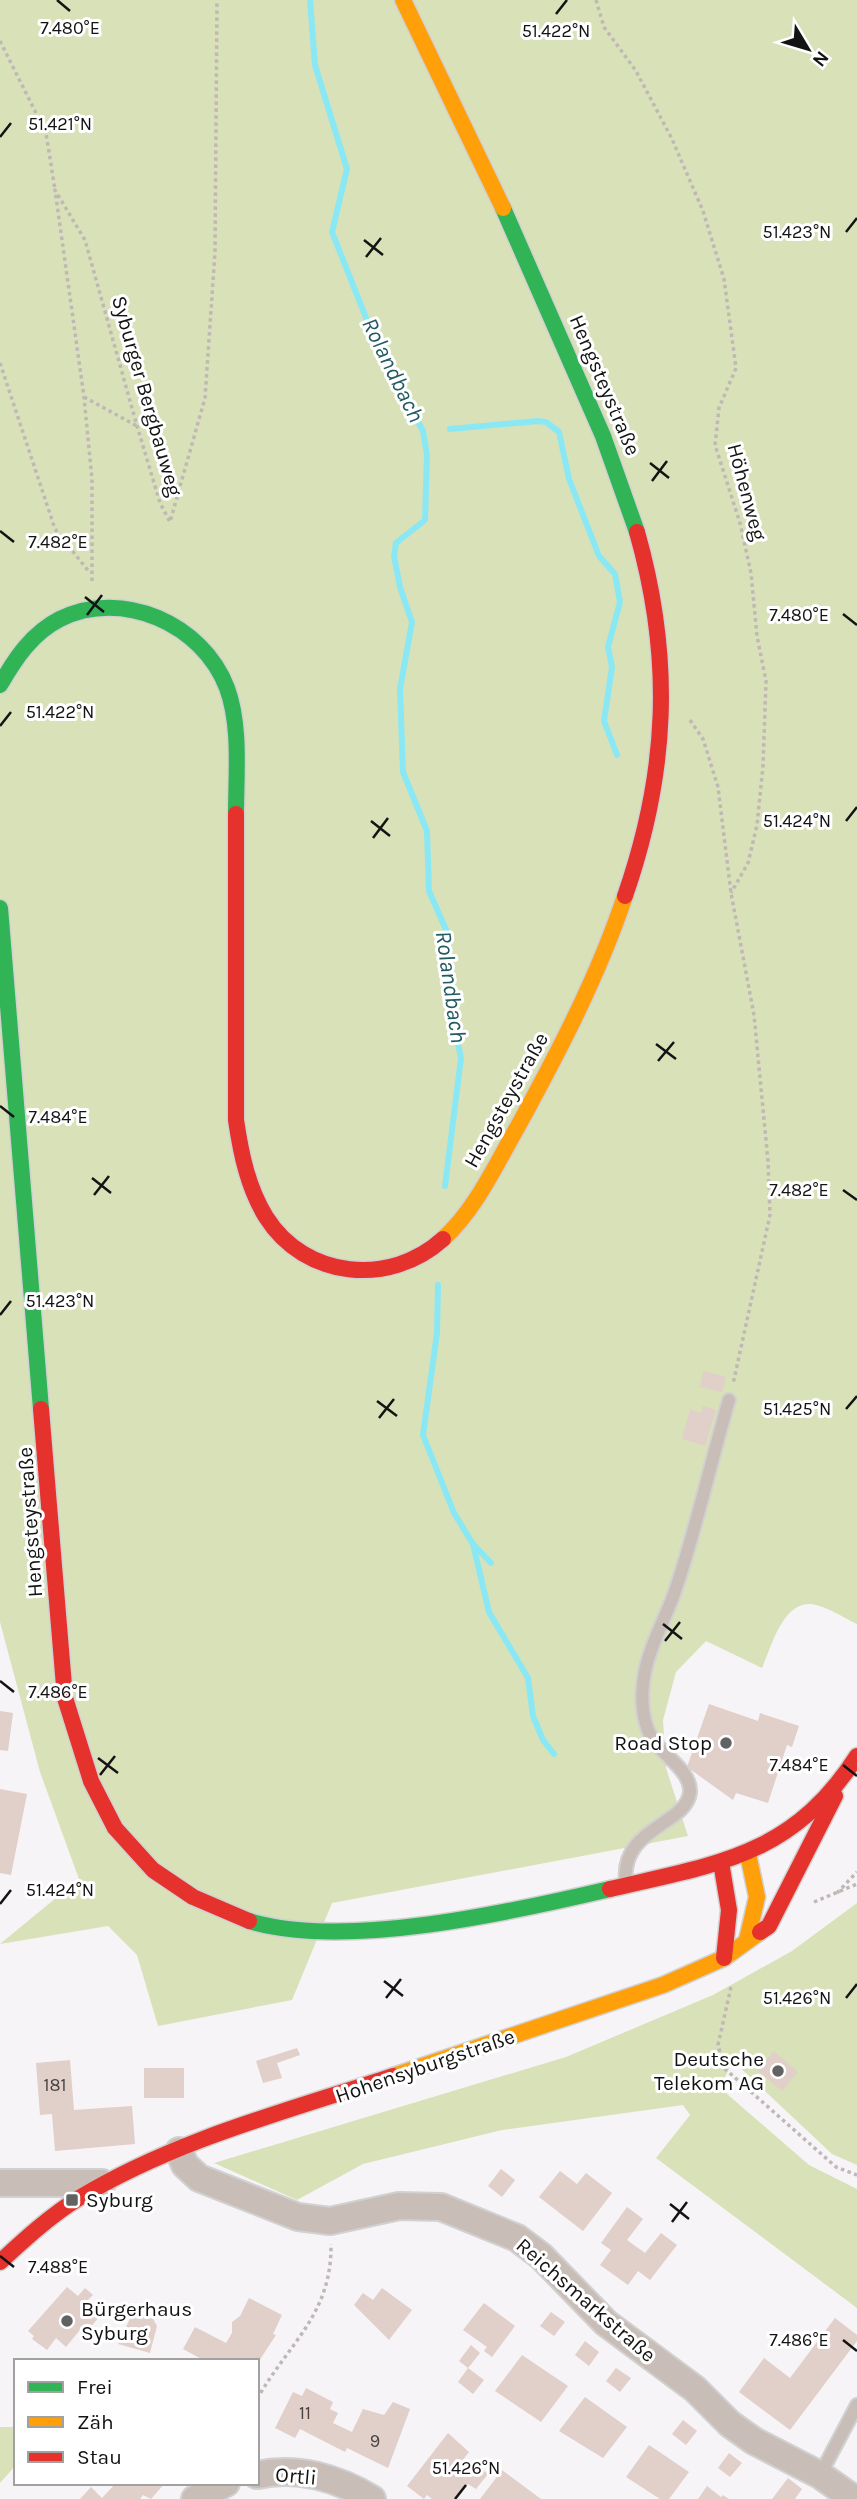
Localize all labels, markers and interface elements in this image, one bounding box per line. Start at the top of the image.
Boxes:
north arrow [773,14,843,84]
text: 7.480°E [40,17,100,39]
text: 51.422°N [522,20,590,42]
text: N [808,47,833,71]
text: 51.421°N [28,113,92,135]
text: 51.423°N [763,221,831,243]
street label: Syburger Bergbauweg [107,293,187,499]
street label: Hengsteystraße [565,311,645,459]
water label: Rolandbach [356,313,430,427]
street label: Höhenweg [723,441,772,543]
text: 7.482°E [28,531,88,553]
text: 7.480°E [769,604,829,626]
text: 51.422°N [26,701,94,723]
text: 51.424°N [763,810,831,832]
water label: Rolandbach [430,929,472,1045]
street label: Hengsteystraße [459,1028,553,1172]
text: 7.484°E [28,1106,88,1128]
text: 7.482°E [769,1179,829,1201]
text: 51.423°N [26,1290,94,1312]
text: 51.425°N [763,1398,831,1420]
street label: Hengsteystraße [13,1446,47,1598]
text: 7.486°E [28,1681,88,1703]
place label: Road Stop [614,1731,712,1755]
marker: Road Stop [718,1735,734,1751]
text: 7.484°E [769,1754,829,1776]
text: 51.424°N [26,1879,94,1901]
text: 51.426°N [763,1987,831,2009]
street label: Hohensyburgstraße [332,2024,518,2108]
place label: Deutsche Telekom AG [654,2047,764,2095]
marker: Deutsche Telekom AG [770,2063,786,2079]
house number: 181 [44,2074,66,2096]
place label: Syburg [86,2188,153,2212]
marker: Syburg [64,2192,80,2208]
street label: Reichsmarkstraße [511,2233,661,2367]
text: 7.488°E [28,2256,88,2278]
place label: Bürgerhaus Syburg [81,2297,192,2345]
marker: Bürgerhaus Syburg [59,2313,75,2329]
text: 7.486°E [769,2329,829,2351]
legend [14,2359,259,2485]
text: Frei [77,2375,113,2399]
house number: 11 [299,2402,311,2424]
text: Zäh [77,2410,114,2434]
house number: 9 [370,2430,380,2452]
text: Stau [77,2445,122,2469]
text: 51.426°N [432,2457,500,2479]
street label: Ortli [274,2462,318,2490]

